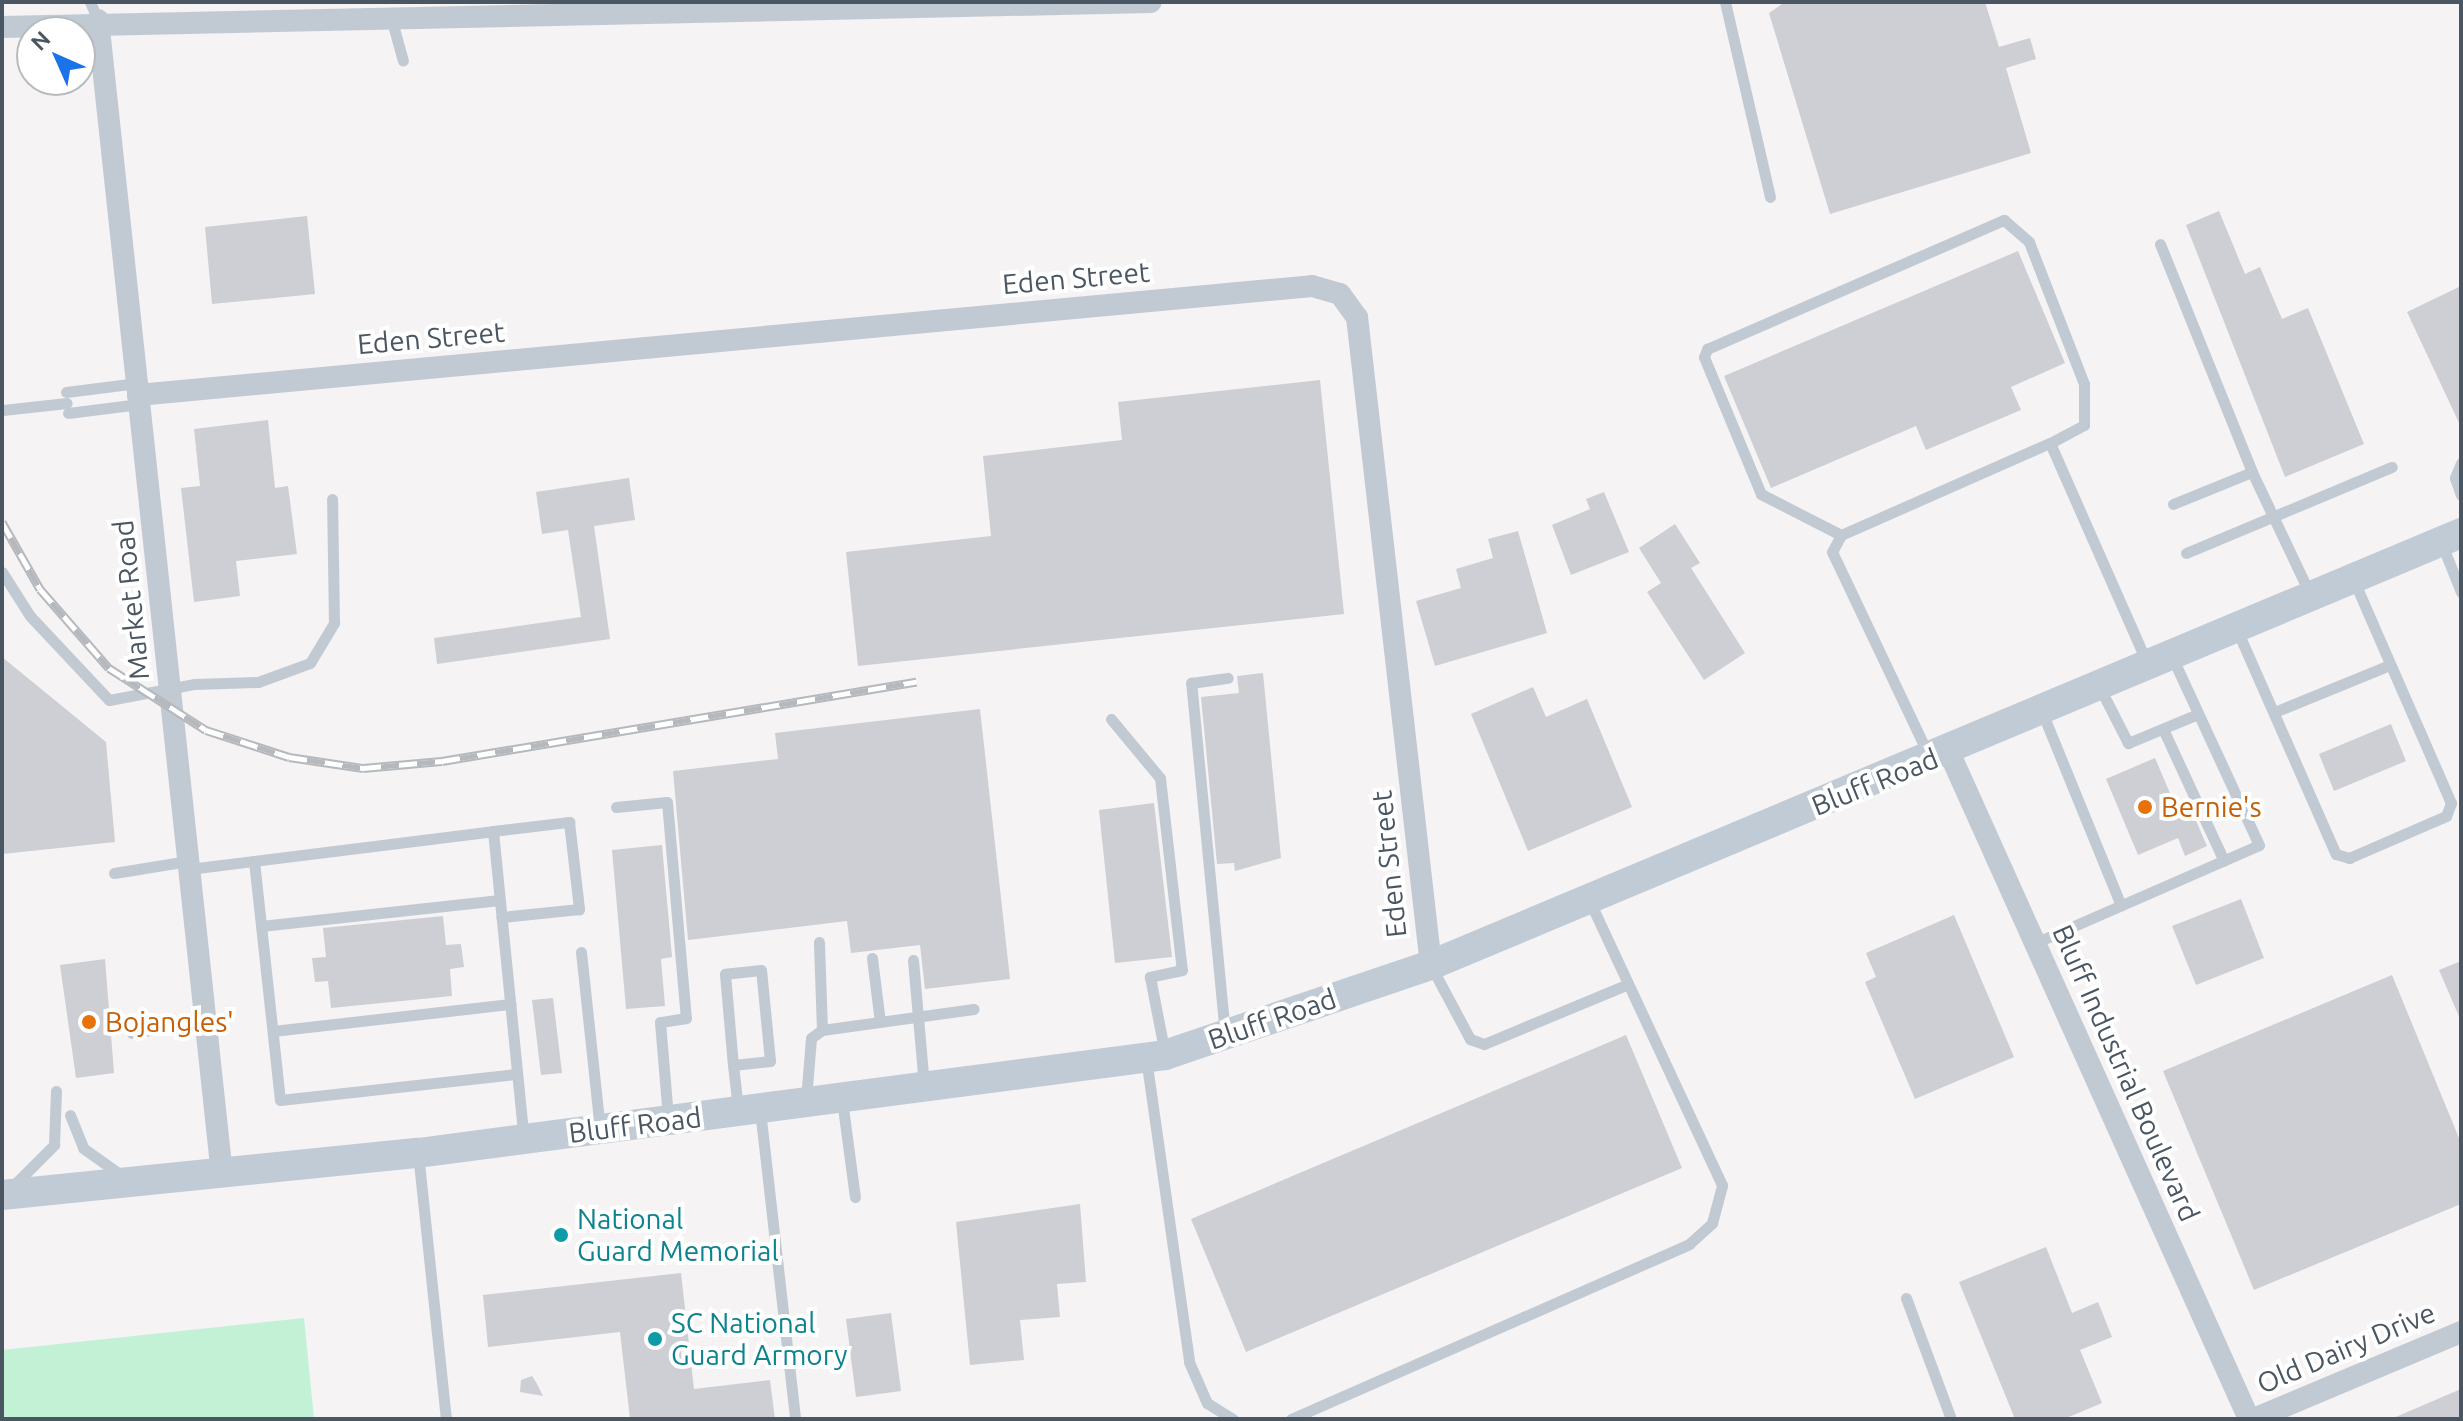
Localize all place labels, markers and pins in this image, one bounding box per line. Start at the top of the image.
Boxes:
place label: Bernie's [2161,790,2262,824]
marker: Bernie's [2136,798,2154,816]
place label: Bojangles' [105,1005,234,1039]
marker: Bojangles' [80,1013,98,1031]
place label: National Guard Memorial [577,1202,779,1268]
marker: National Guard Memorial [552,1226,570,1244]
place label: SC National Guard Armory [671,1306,847,1372]
marker: SC National Guard Armory [646,1330,664,1348]

